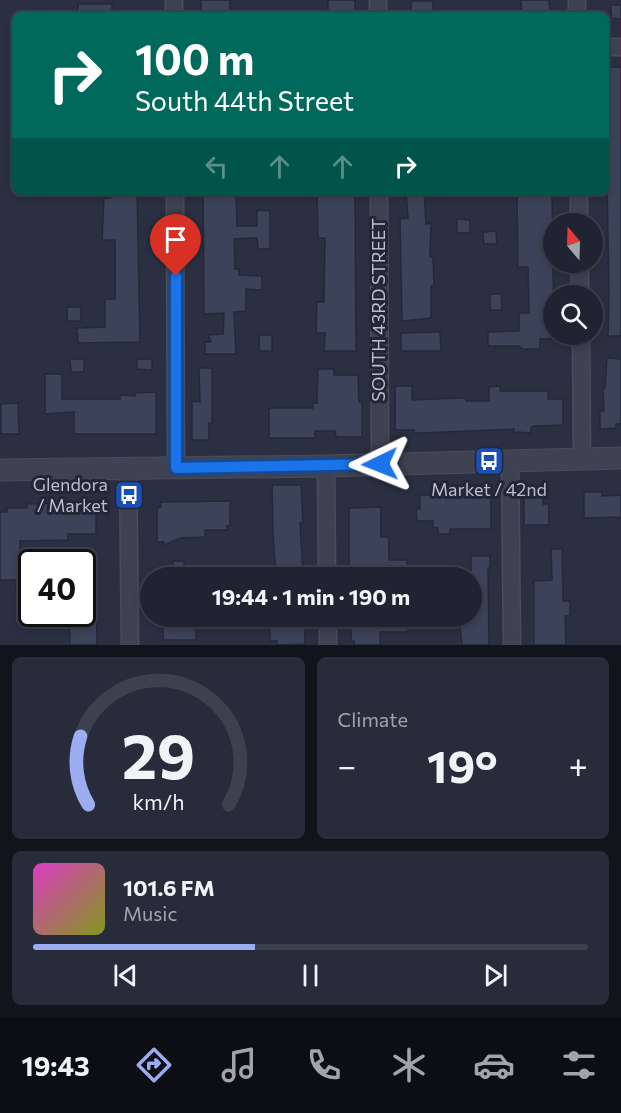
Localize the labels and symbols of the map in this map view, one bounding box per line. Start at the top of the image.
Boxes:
north arrow [543,213,603,273]
pin [150,214,201,276]
street label: SOUTH 43RD STREET [367,218,389,402]
position arrow [348,432,412,496]
bus stop icon: Market / 42nd [473,445,505,477]
place label: Glendora / Market [33,473,108,516]
place label: Market / 42nd [431,478,547,500]
bus stop icon: Glendora / Market [113,479,145,511]
speed limit sign: 40 [18,549,96,627]

